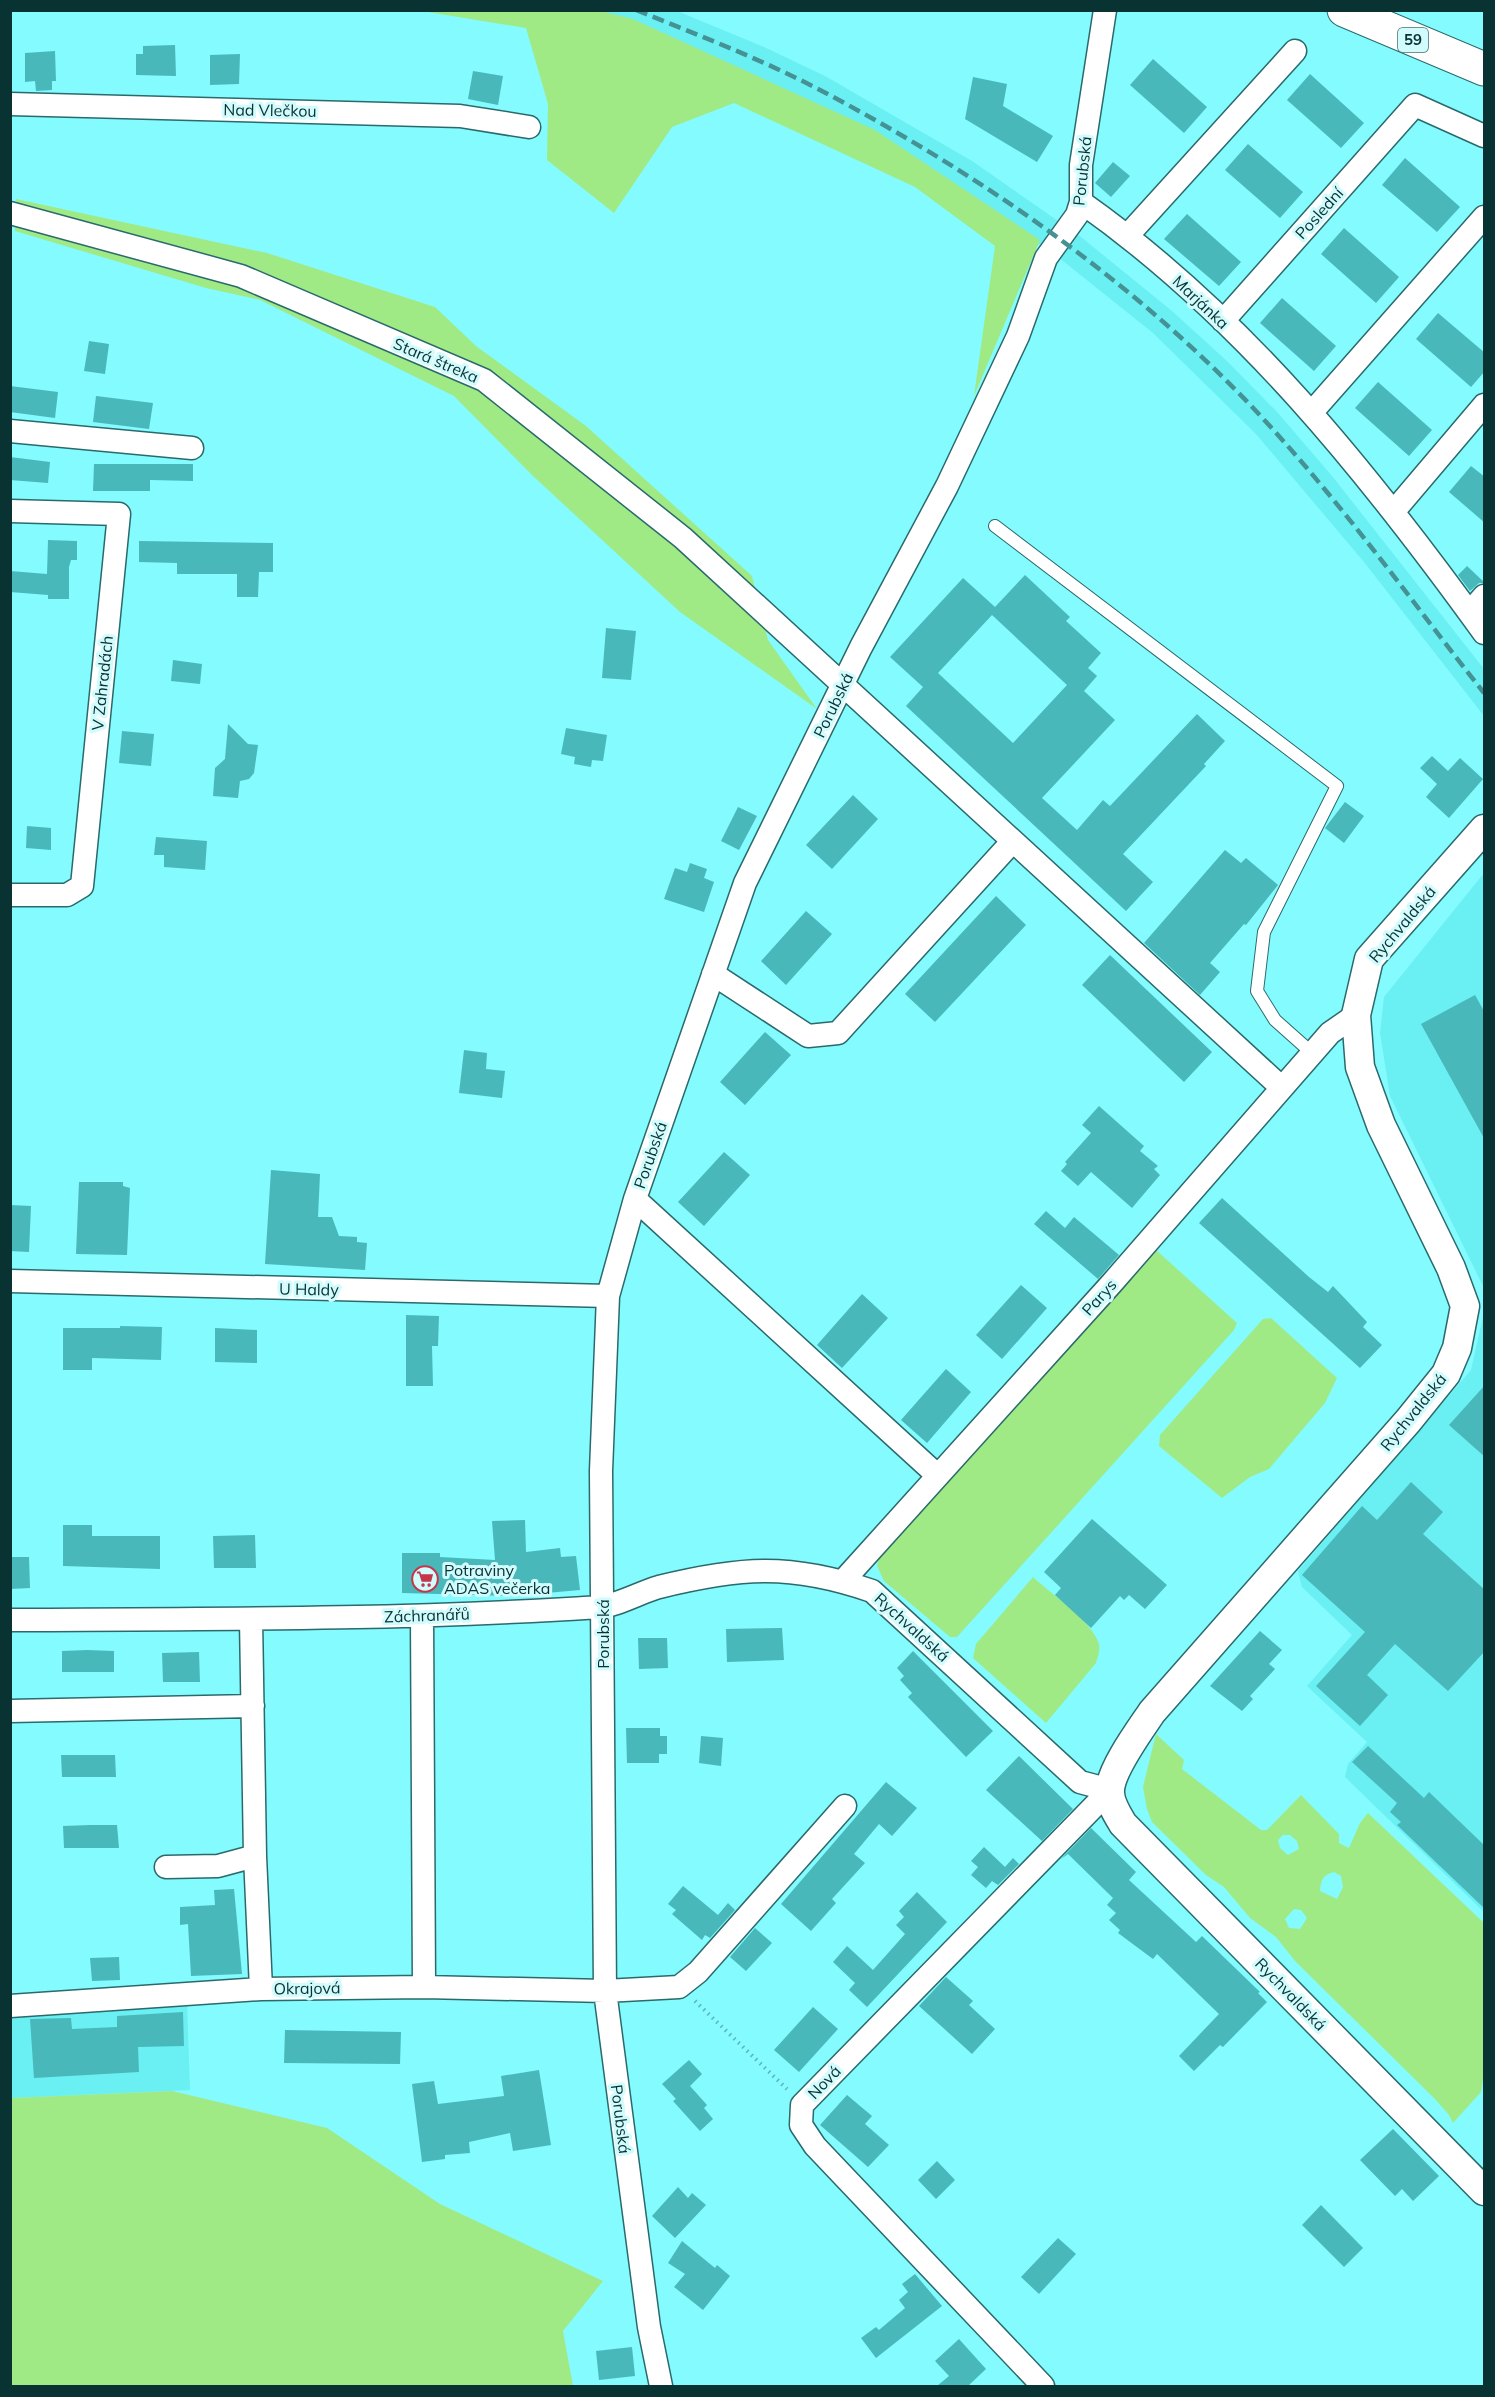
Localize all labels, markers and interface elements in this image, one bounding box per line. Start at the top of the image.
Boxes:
road number: 59 [1398,28,1428,52]
street label: Nad Vlečkou [223,99,317,121]
street label: Porubská [1068,135,1096,207]
street label: Poslední [1291,182,1348,243]
street label: Marjánka [1169,271,1233,333]
street label: Stará štreka [391,333,481,387]
street label: V Zahradách [87,634,117,732]
street label: Porubská [809,669,857,741]
street label: Rychvaldská [1364,882,1440,966]
street label: Porubská [629,1119,671,1191]
street label: Parys [1077,1275,1121,1319]
street label: U Haldy [279,1278,339,1300]
street label: Rychvaldská [1376,1369,1450,1455]
place label: Potraviny ADAS večerka [444,1560,550,1598]
supermarket icon: Potraviny ADAS večerka [410,1564,440,1594]
street label: Rychvaldská [870,1588,954,1666]
street label: Porubská [593,1599,613,1669]
street label: Záchranářů [384,1604,470,1626]
street label: Rychvaldská [1251,1953,1331,2035]
street label: Okrajová [273,1977,341,1999]
street label: Nová [803,2061,845,2103]
street label: Porubská [607,2083,635,2155]

